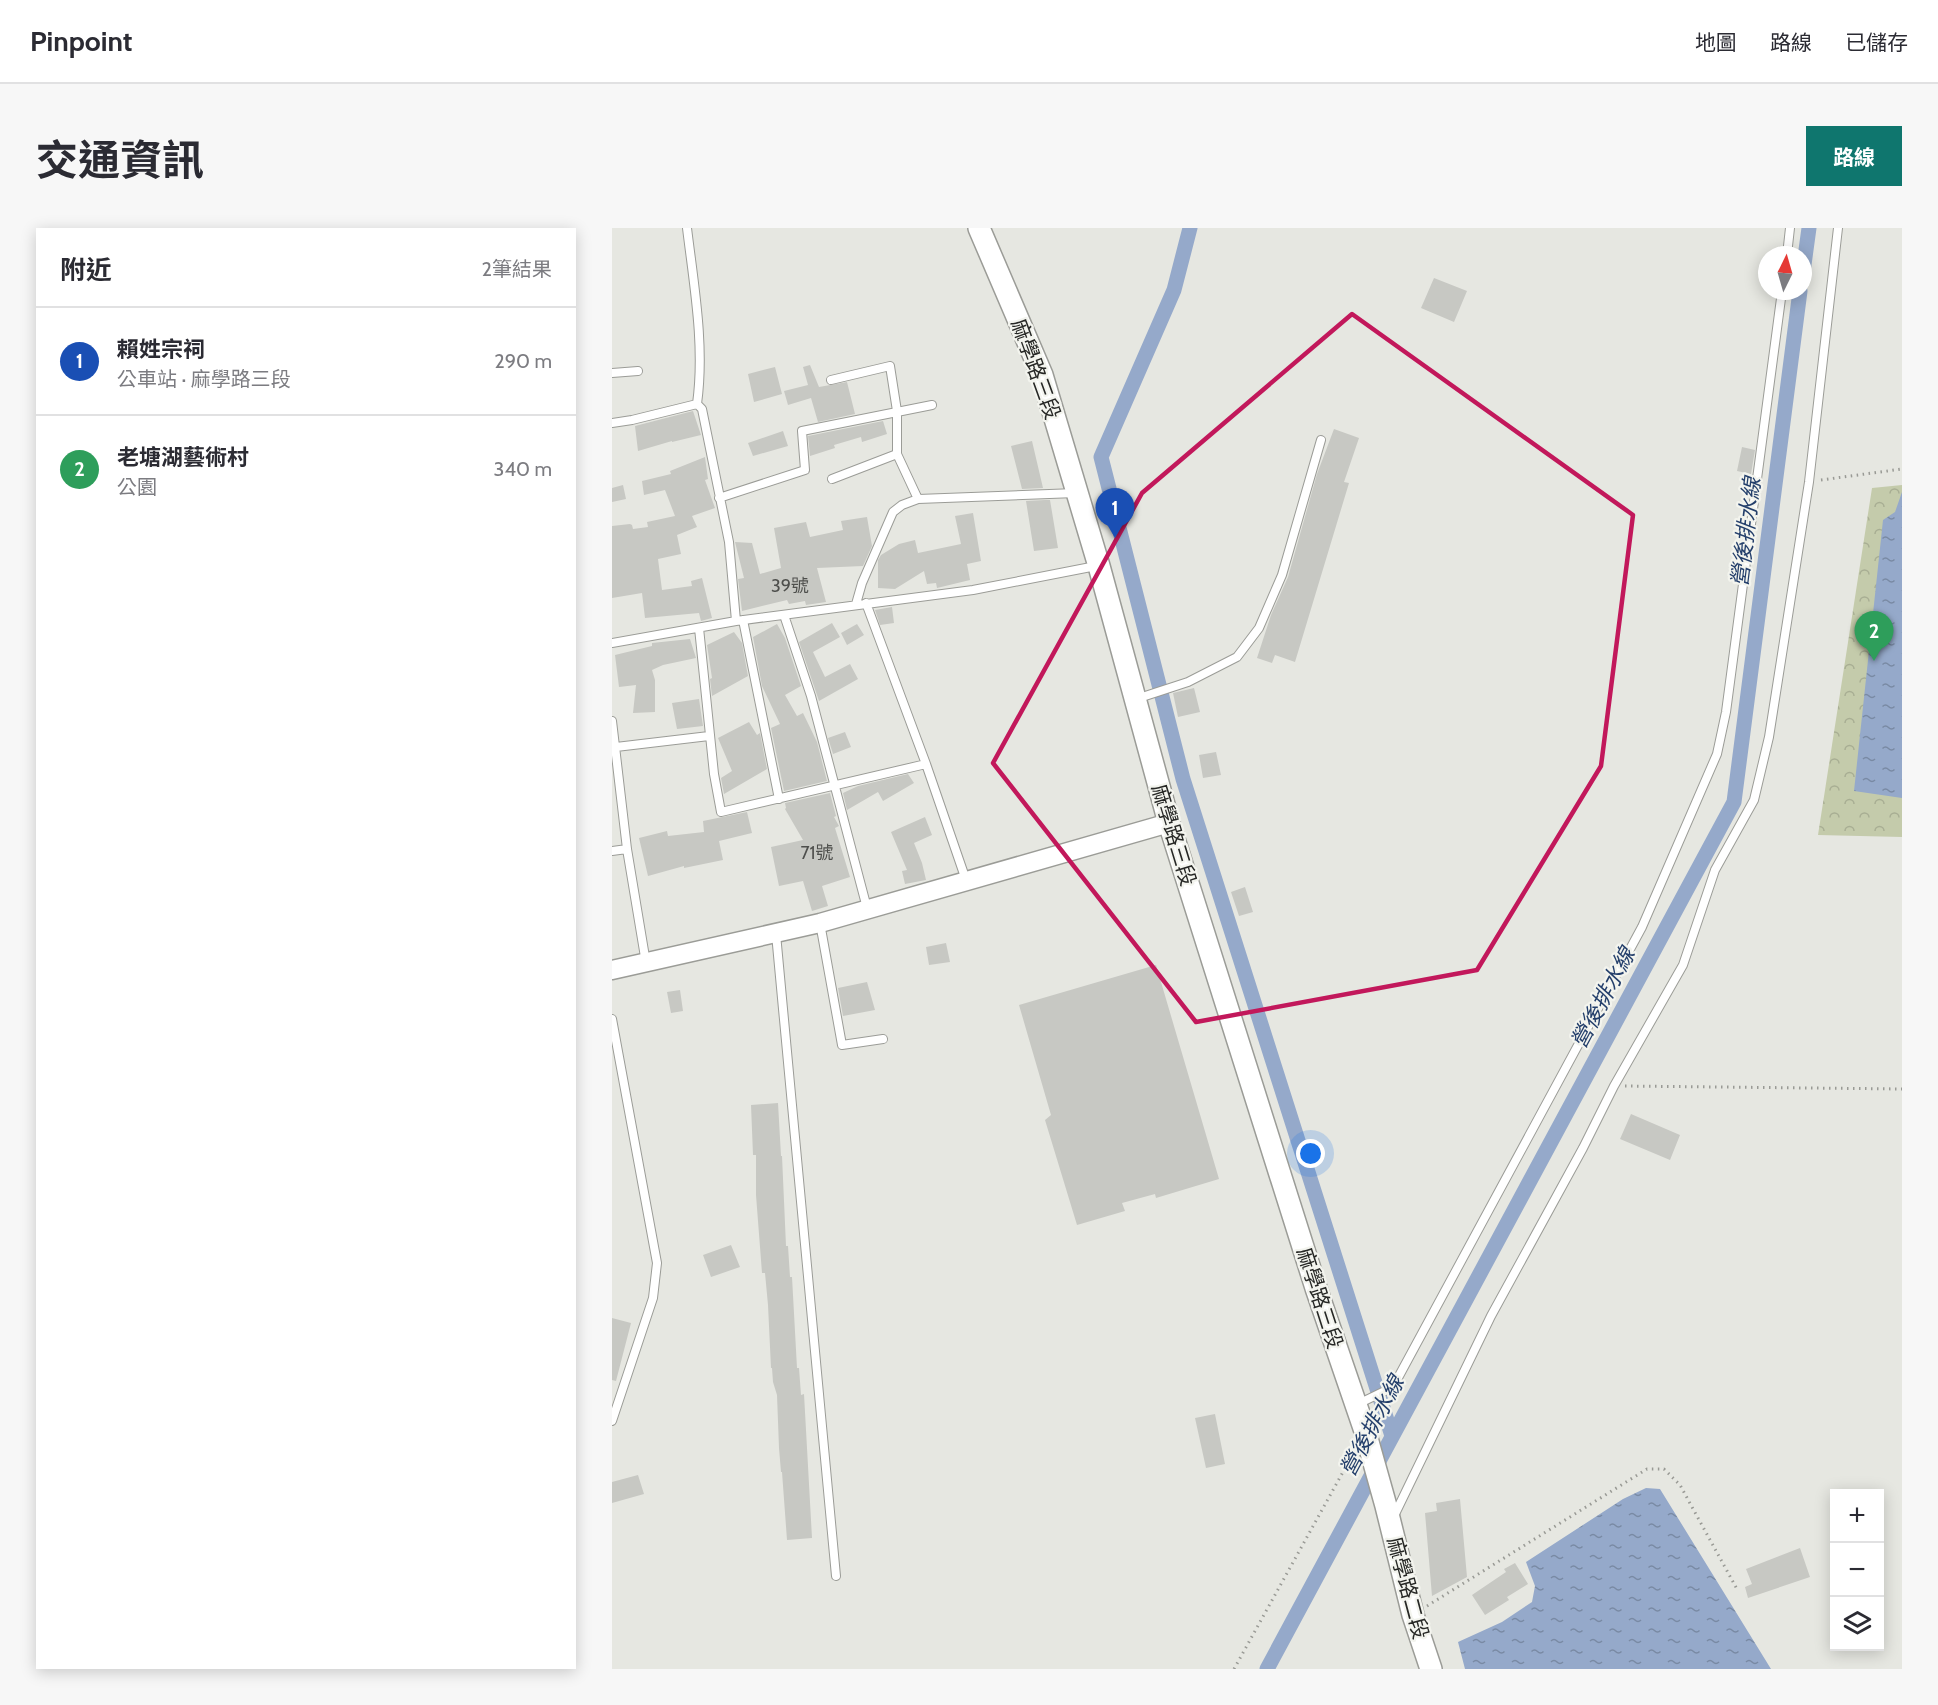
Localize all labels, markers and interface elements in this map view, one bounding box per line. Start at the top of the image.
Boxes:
text: Pinpoint [30,24,132,58]
text: 地圖 [1695,30,1737,55]
text: 路線 [1770,30,1812,55]
text: 已儲存 [1845,30,1908,55]
button: 路線 [1806,126,1902,186]
text: 交通資訊 [36,134,204,186]
north arrow [1758,246,1812,300]
text: 附近 [60,254,112,286]
text: 2筆結果 [482,257,552,281]
street label: 麻學路三段 [1006,315,1066,423]
text: 賴姓宗祠 [117,336,205,363]
text: 1 [76,349,83,373]
text: 290 m [494,349,552,373]
text: 公車站 · 麻學路三段 [117,367,291,391]
text: 老塘湖藝術村 [117,444,249,471]
text: 2 [74,457,85,481]
text: 340 m [494,457,552,481]
water label: 營後排水線 [1726,473,1766,588]
text: 公園 [117,475,157,499]
pin: 1 [1096,488,1134,538]
house number: 39號 [771,575,809,597]
pin: 2 [1854,612,1894,661]
street label: 麻學路三段 [1147,781,1201,889]
house number: 71號 [801,842,833,864]
water label: 營後排水線 [1565,940,1642,1053]
your location [1296,1139,1325,1168]
street label: 麻學路三段 [1292,1244,1348,1352]
water label: 營後排水線 [1334,1368,1411,1481]
map controls [1830,1489,1884,1651]
button: + [1830,1489,1884,1543]
street label: 麻學路二段 [1382,1534,1434,1642]
button: − [1830,1543,1884,1597]
button: layers [1830,1597,1884,1651]

